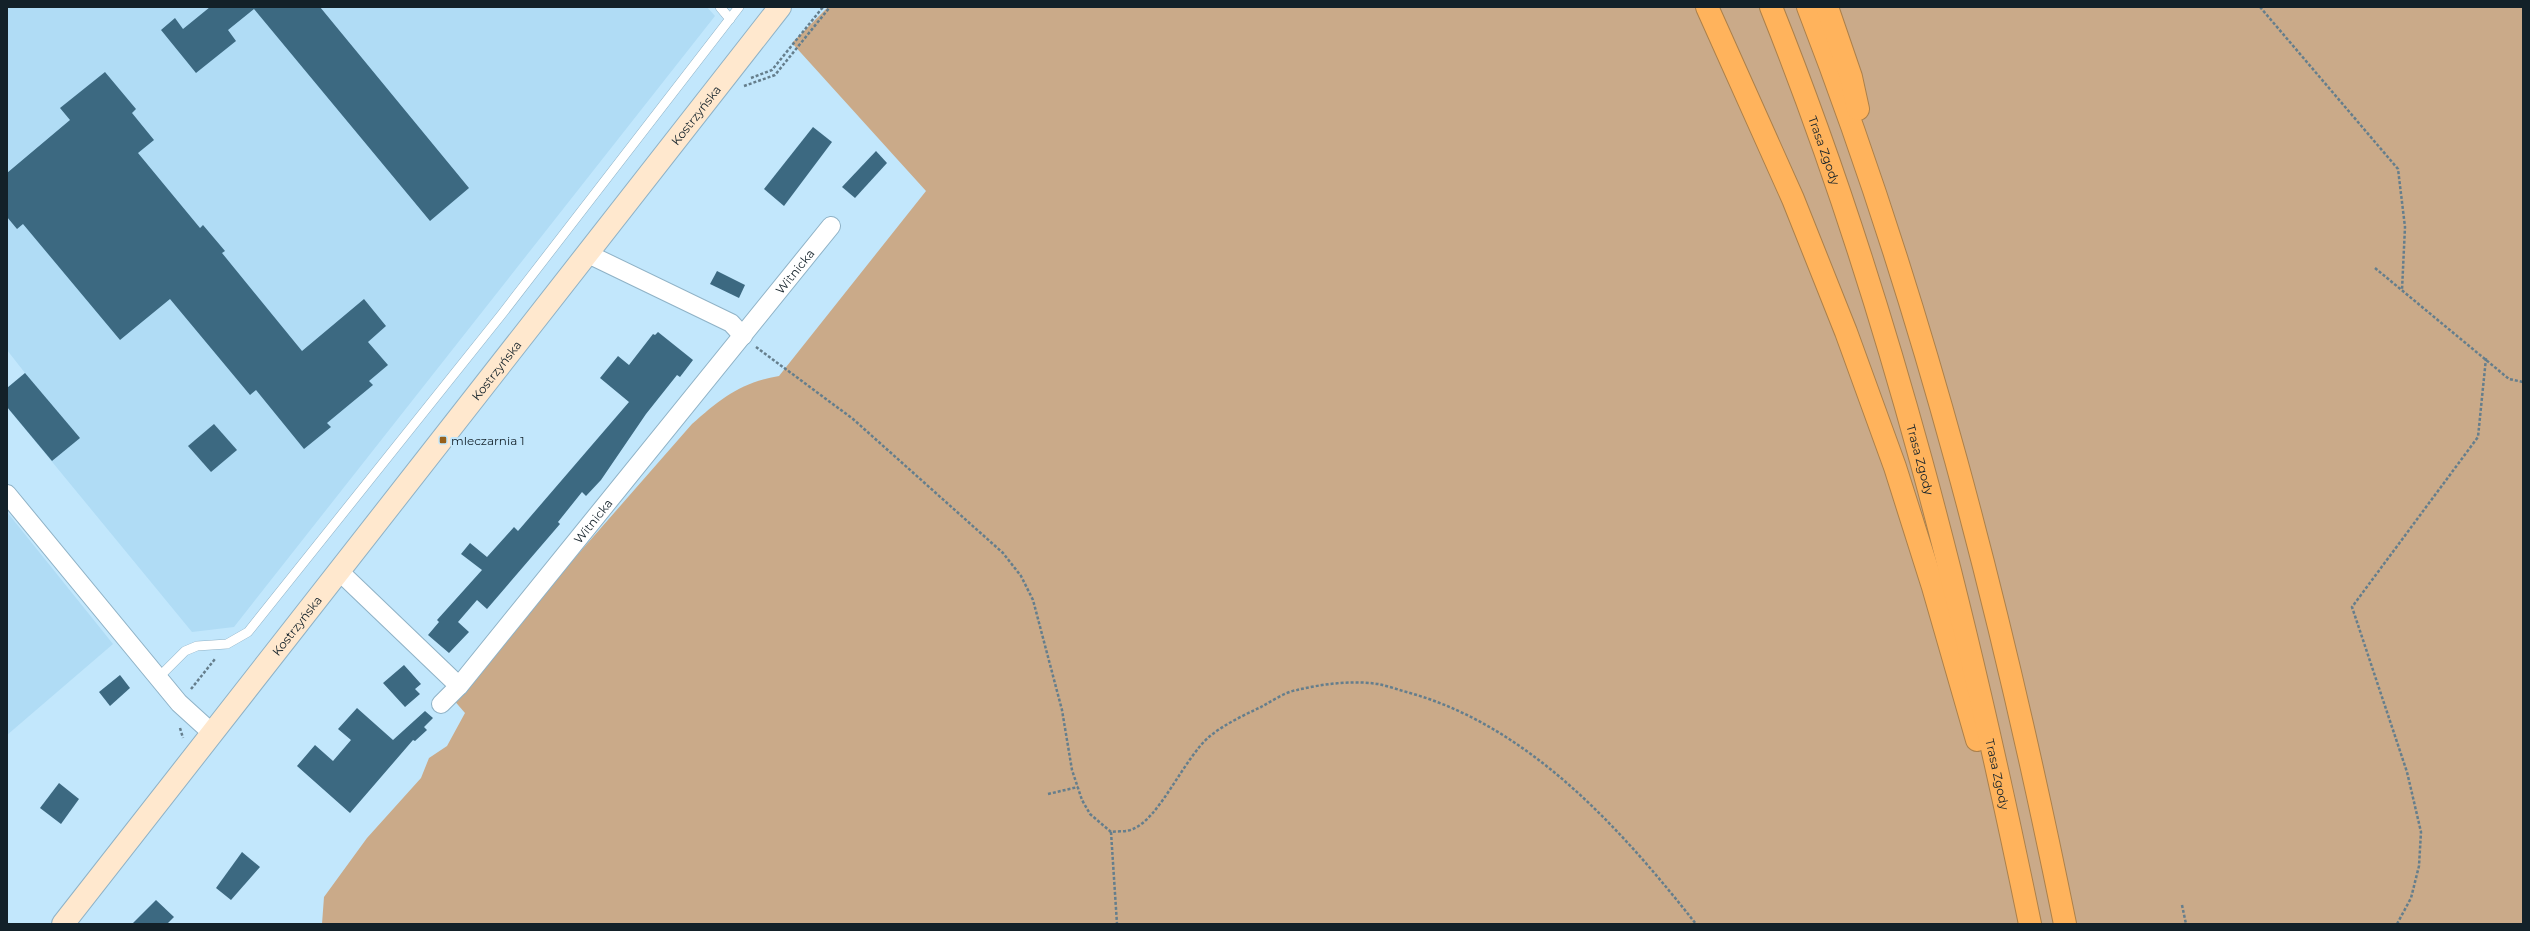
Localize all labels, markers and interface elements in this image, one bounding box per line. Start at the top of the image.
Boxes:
street label: Kostrzyńska [668,82,724,148]
street label: Trasa Zgody [1806,114,1844,187]
street label: Witnicka [772,246,817,297]
street label: Kostrzyńska [468,337,524,403]
street label: Trasa Zgody [1904,423,1938,497]
place label: mleczarnia 1 [451,433,525,448]
marker: mleczarnia 1 [438,435,448,445]
street label: Witnicka [570,495,615,546]
street label: Kostrzyńska [268,592,325,658]
street label: Trasa Zgody [1983,737,2013,812]

